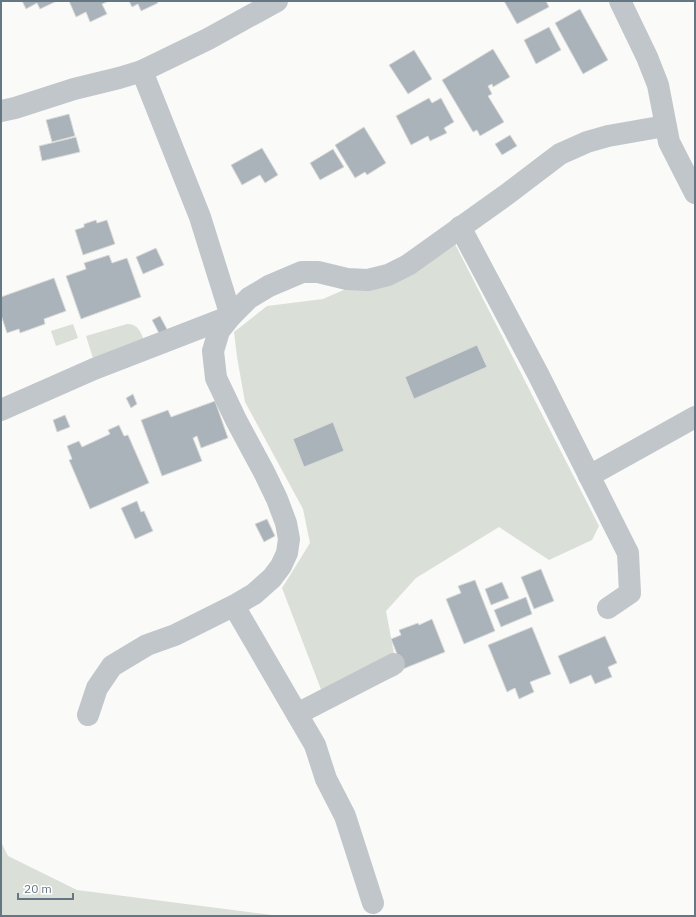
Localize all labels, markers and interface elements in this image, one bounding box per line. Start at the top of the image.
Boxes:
scale bar [18,875,73,901]
text: 20 m [24,881,52,896]

